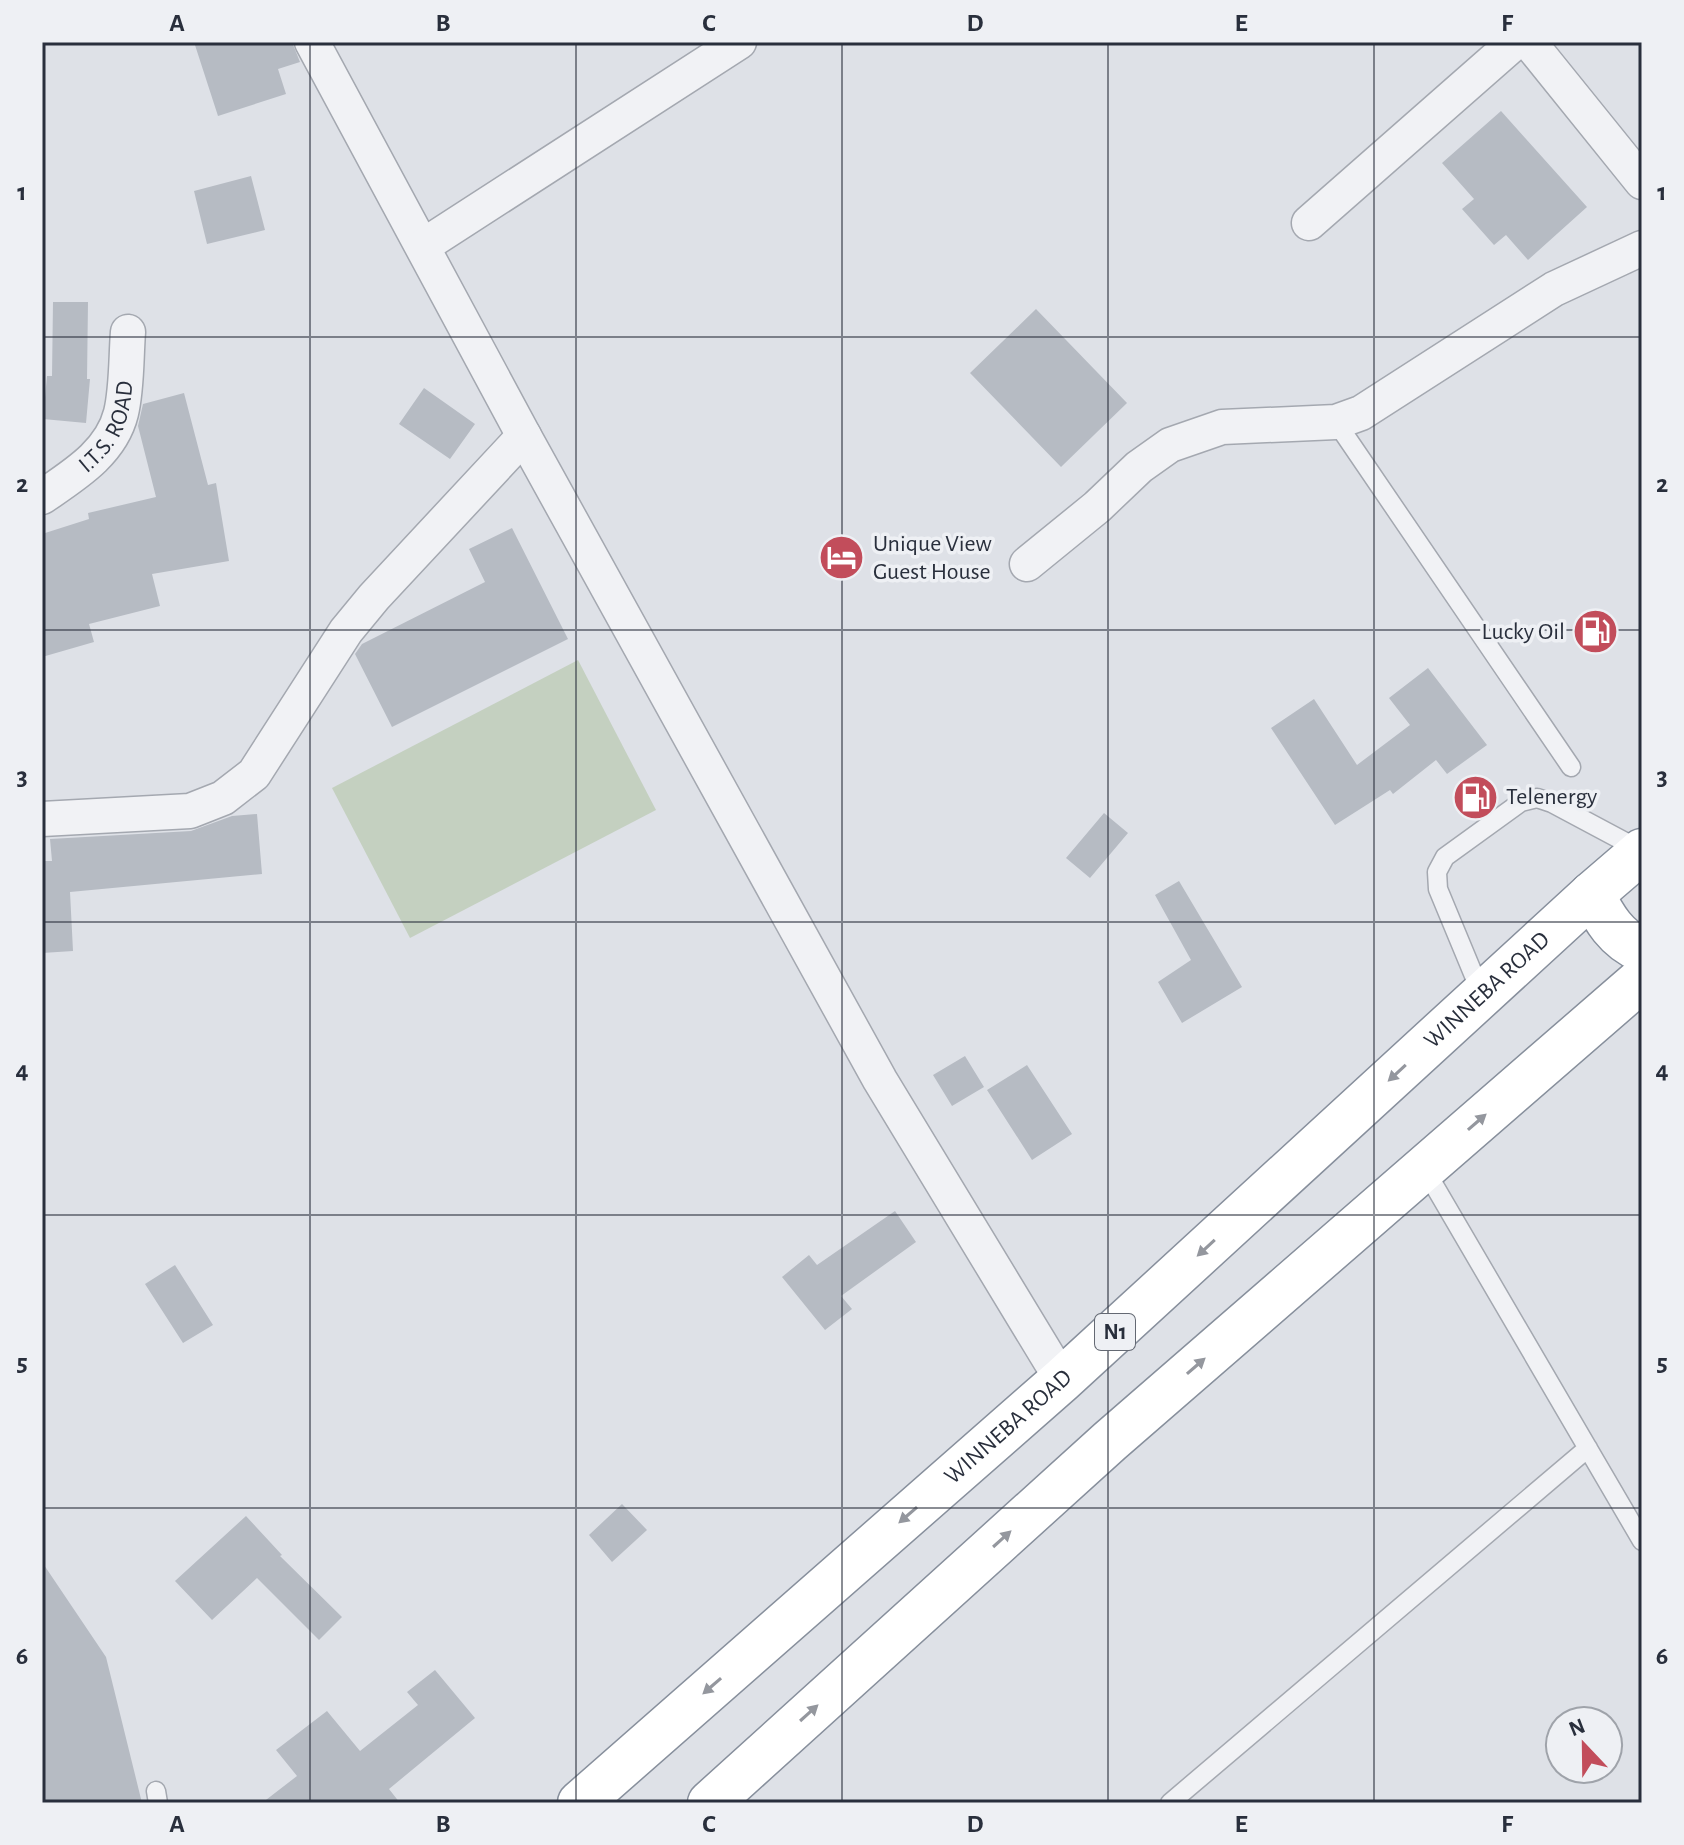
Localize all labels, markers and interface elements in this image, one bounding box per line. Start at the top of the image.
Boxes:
text: A [169,10,185,36]
text: B [435,10,451,36]
text: C [702,10,716,36]
text: D [966,10,984,36]
text: E [1234,10,1248,36]
text: F [1501,10,1514,36]
text: 1 [17,179,27,205]
text: 1 [1657,179,1667,205]
street label: I.T.S. ROAD [74,380,138,477]
text: 2 [16,471,28,497]
text: 2 [1656,471,1668,497]
place label: Unique View Guest House [873,532,992,584]
hotel icon: Unique View Guest House [818,534,866,582]
fuel station icon: Lucky Oil [1572,608,1620,656]
place label: Lucky Oil [1481,620,1565,644]
text: 3 [16,764,28,790]
text: 3 [1656,764,1668,790]
fuel station icon: Telenergy [1451,773,1499,821]
place label: Telenergy [1506,785,1597,809]
street label: WINNEBA ROAD [1420,927,1554,1053]
text: 4 [15,1057,29,1083]
text: 4 [1655,1057,1669,1083]
one-way arrow [1388,1063,1407,1081]
one-way arrow [1467,1114,1487,1131]
one-way arrow [1197,1239,1216,1257]
road number: N1 [1095,1314,1135,1350]
text: 5 [16,1350,28,1376]
text: 5 [1656,1350,1668,1376]
one-way arrow [1186,1358,1206,1375]
street label: WINNEBA ROAD [940,1365,1077,1489]
one-way arrow [898,1506,918,1523]
one-way arrow [992,1530,1011,1548]
text: 6 [16,1643,28,1669]
text: 6 [1656,1643,1668,1669]
one-way arrow [703,1677,722,1695]
one-way arrow [799,1705,818,1723]
north arrow [1544,1705,1624,1785]
text: N [1566,1714,1588,1740]
text: A [169,1811,185,1837]
text: B [435,1811,451,1837]
text: C [702,1811,716,1837]
text: D [966,1811,984,1837]
text: E [1234,1811,1248,1837]
text: F [1501,1811,1514,1837]

